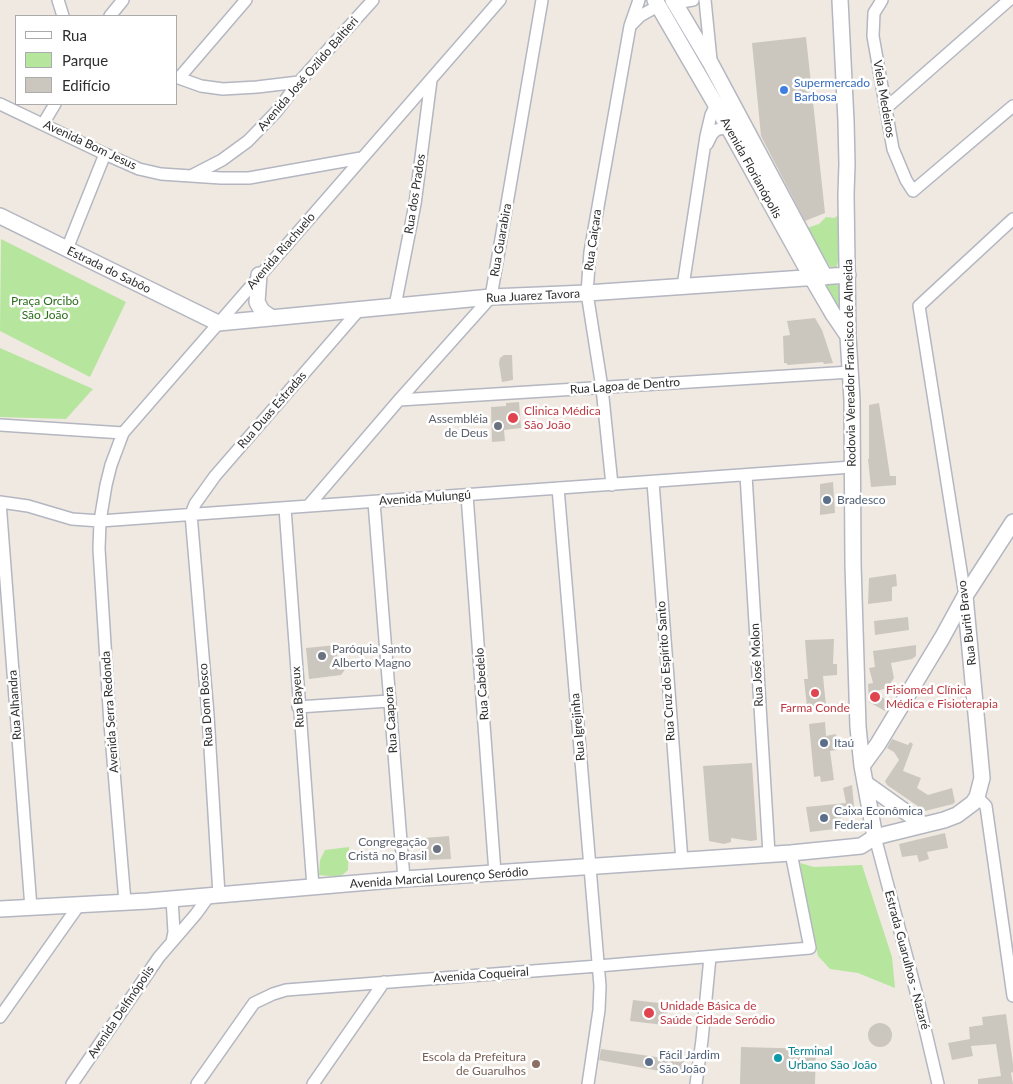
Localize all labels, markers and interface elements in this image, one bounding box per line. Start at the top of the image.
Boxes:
street label: Avenida José Ozildo Baltieri [255,14,361,134]
legend [15,15,178,105]
text: Rua [62,26,87,44]
text: Parque [62,51,108,69]
street label: Viela Medeiros [870,59,898,139]
text: Edifício [62,76,110,94]
place label: Supermercado Barbosa [794,76,870,104]
marker: Supermercado Barbosa [778,84,790,96]
street label: Avenida Florianópolis [717,115,785,221]
street label: Avenida Bom Jesus [41,117,139,173]
street label: Rua dos Prados [402,153,428,235]
street label: Rua Guarabira [487,202,515,278]
street label: Rua Caiçara [582,208,604,272]
street label: Avenida Riachuelo [244,210,318,292]
street label: Estrada do Sabôo [65,243,153,297]
street label: Rodovia Vereador Francisco de Almeida [841,259,859,467]
street label: Rua Juarez Tavora [486,286,580,306]
park label: Praça Orcibó São João [11,294,79,322]
street label: Rua Duas Estradas [235,369,309,451]
street label: Rua Lagoa de Dentro [569,375,681,397]
place label: Clinica Médica São João [524,404,601,432]
marker: Clinica Médica São João [506,411,520,425]
place label: Assembléia de Deus [429,412,488,440]
marker: Assembléia de Deus [492,420,504,432]
street label: Avenida Mulungú [379,488,471,508]
place label: Bradesco [837,493,886,507]
marker: Bradesco [821,494,833,506]
street label: Rua Buriti Bravo [955,580,979,666]
street label: Rua Cruz do Espírito Santo [654,601,678,741]
street label: Rua José Molon [748,623,766,707]
place label: Paróquia Santo Alberto Magno [332,642,411,670]
street label: Rua Cabedelo [472,647,492,721]
marker: Paróquia Santo Alberto Magno [316,650,328,662]
street label: Avenida Serra Redonda [99,651,121,773]
street label: Rua Dom Bosco [196,663,216,747]
street label: Rua Bayeux [289,666,307,728]
street label: Rua Alhandra [5,669,25,741]
place label: Fisiomed Clínica Médica e Fisioterapia [886,683,998,711]
street label: Rua Caapora [381,686,401,754]
marker: Farma Conde [809,687,821,699]
marker: Fisiomed Clínica Médica e Fisioterapia [868,690,882,704]
street label: Rua Igrejinha [568,693,588,761]
place label: Farma Conde [780,701,850,715]
place label: Itaú [834,736,854,750]
marker: Itaú [818,737,830,749]
place label: Caixa Econômica Federal [834,804,923,832]
marker: Caixa Econômica Federal [818,812,830,824]
place label: Congregação Cristã no Brasil [348,835,427,863]
marker: Congregação Cristã no Brasil [431,843,443,855]
street label: Avenida Marcial Lourenço Seródio [349,865,529,891]
street label: Estrada Guarulhos - Nazaré [881,889,933,1031]
street label: Avenida Delfinópolis [85,963,157,1061]
street label: Avenida Coqueiral [433,964,529,986]
place label: Unidade Básica de Saúde Cidade Seródio [660,999,775,1027]
marker: Unidade Básica de Saúde Cidade Seródio [642,1006,656,1020]
place label: Terminal Urbano São João [788,1044,877,1072]
place label: Fácil Jardim São João [659,1048,720,1076]
place label: Escola da Prefeitura de Guarulhos [422,1050,526,1078]
marker: Terminal Urbano São João [772,1052,784,1064]
marker: Fácil Jardim São João [643,1056,655,1068]
marker: Escola da Prefeitura de Guarulhos [530,1058,542,1070]

